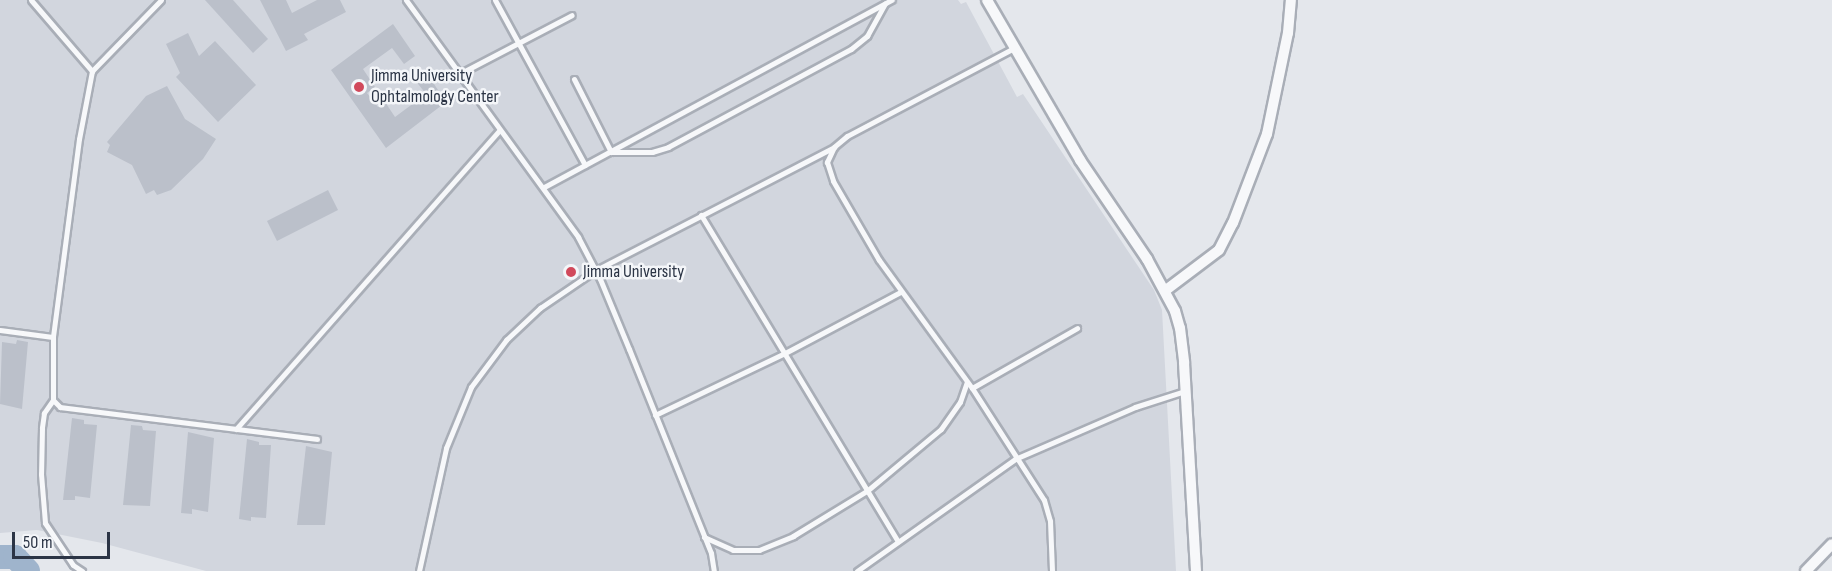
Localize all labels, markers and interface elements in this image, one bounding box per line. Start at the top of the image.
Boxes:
place label: Jimma University Ophtalmology Center [371,66,499,109]
marker: Jimma University Ophtalmology Center [352,80,366,94]
place label: Jimma University [583,261,684,283]
marker: Jimma University [564,265,578,279]
scale bar [15,520,112,558]
text: 50 m [23,532,53,553]

